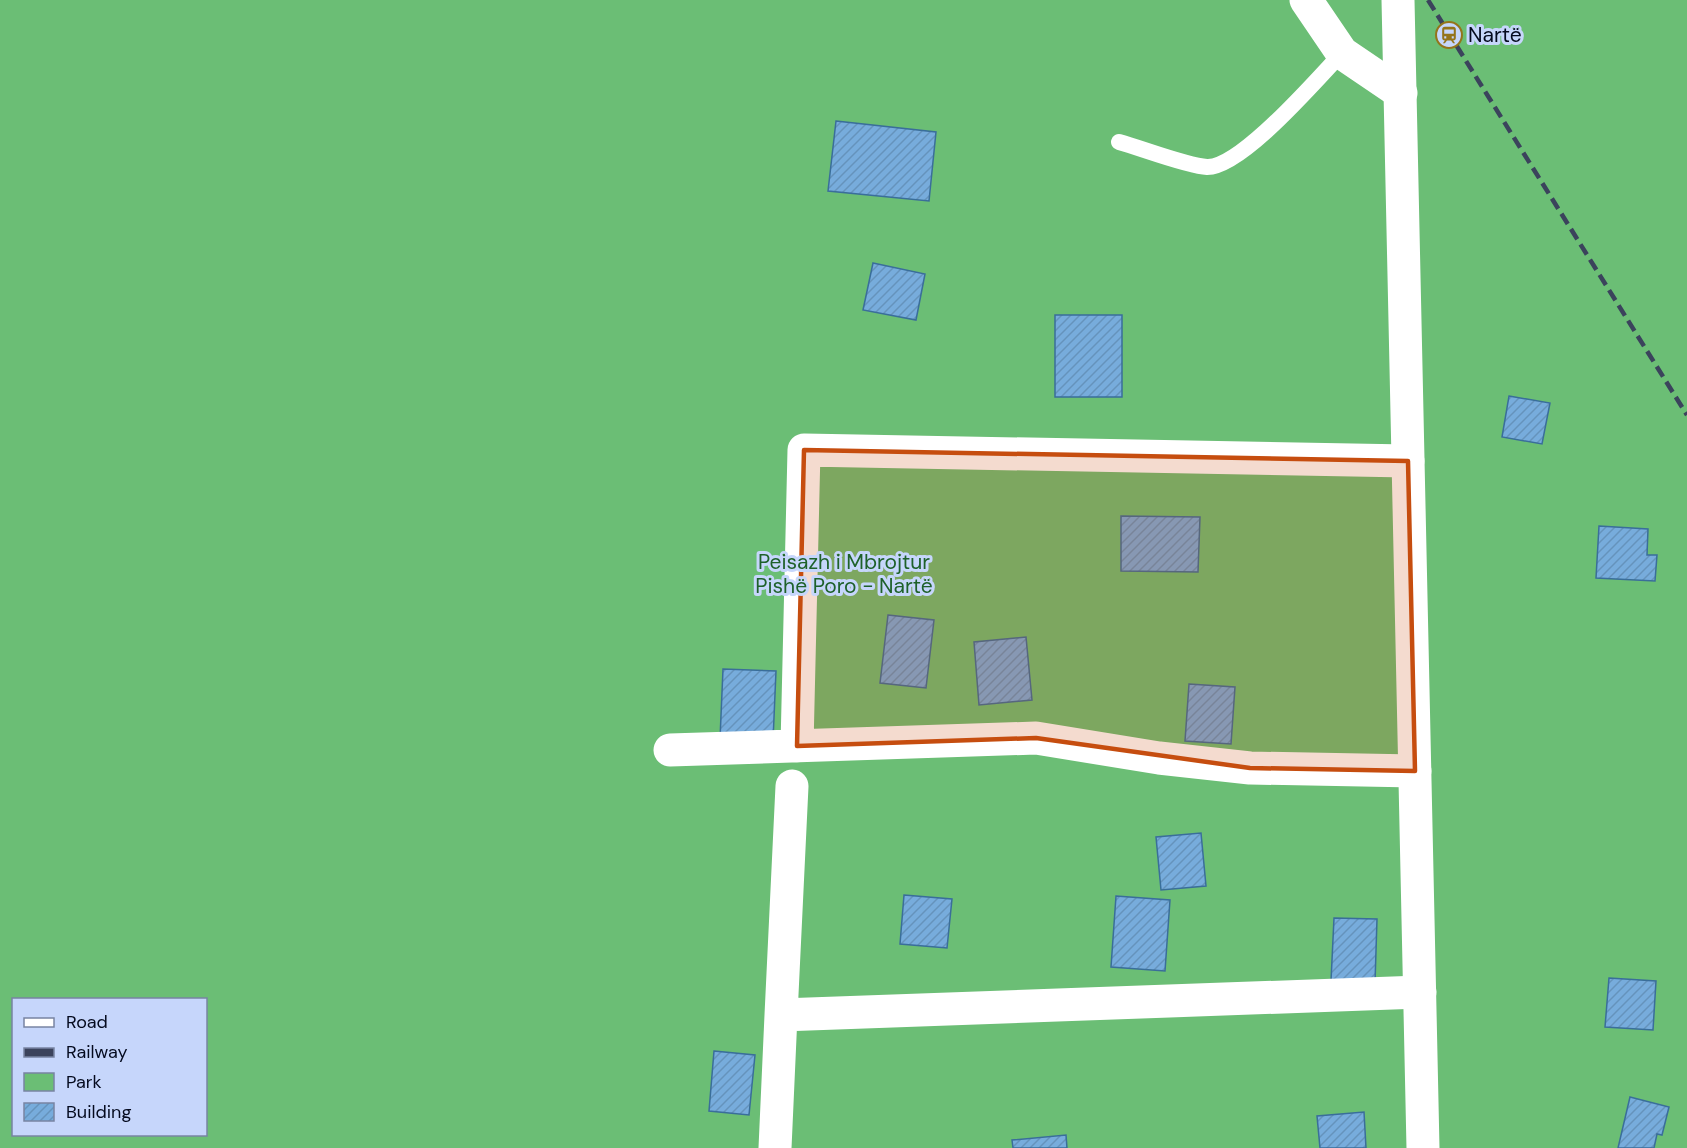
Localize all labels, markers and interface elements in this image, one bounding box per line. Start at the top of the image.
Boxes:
station icon: Nartë [1434,20,1464,50]
place label: Nartë [1468,21,1522,49]
park label: Peisazh i Mbrojtur Pishë Poro - Nartë [755,548,933,600]
legend [12,998,207,1136]
text: Road [66,1010,108,1034]
text: Railway [66,1040,128,1064]
text: Park [66,1070,102,1094]
text: Building [66,1100,131,1124]

